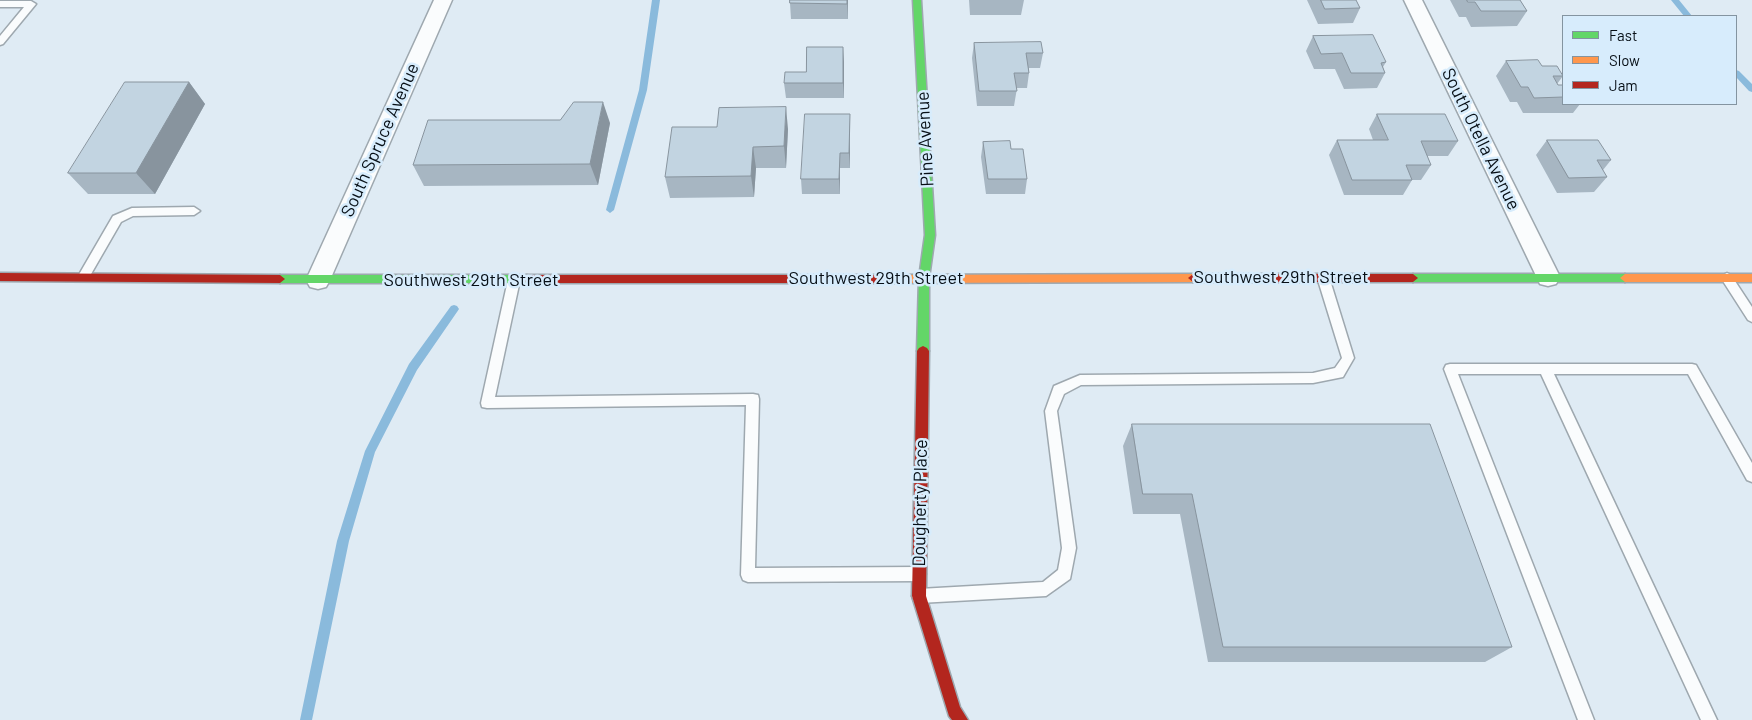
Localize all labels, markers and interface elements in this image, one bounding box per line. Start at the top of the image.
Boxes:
legend [1562,15,1737,105]
text: Fast [1609,26,1637,44]
text: Slow [1609,51,1640,69]
street label: South Spruce Avenue [336,60,424,220]
street label: South Otella Avenue [1437,65,1525,213]
text: Jam [1609,76,1638,94]
street label: Pine Avenue [912,91,938,187]
street label: Southwest 29th Street [1194,266,1368,288]
street label: Southwest 29th Street [789,267,963,289]
street label: Southwest 29th Street [384,269,558,291]
street label: Dougherty Place [908,439,932,567]

